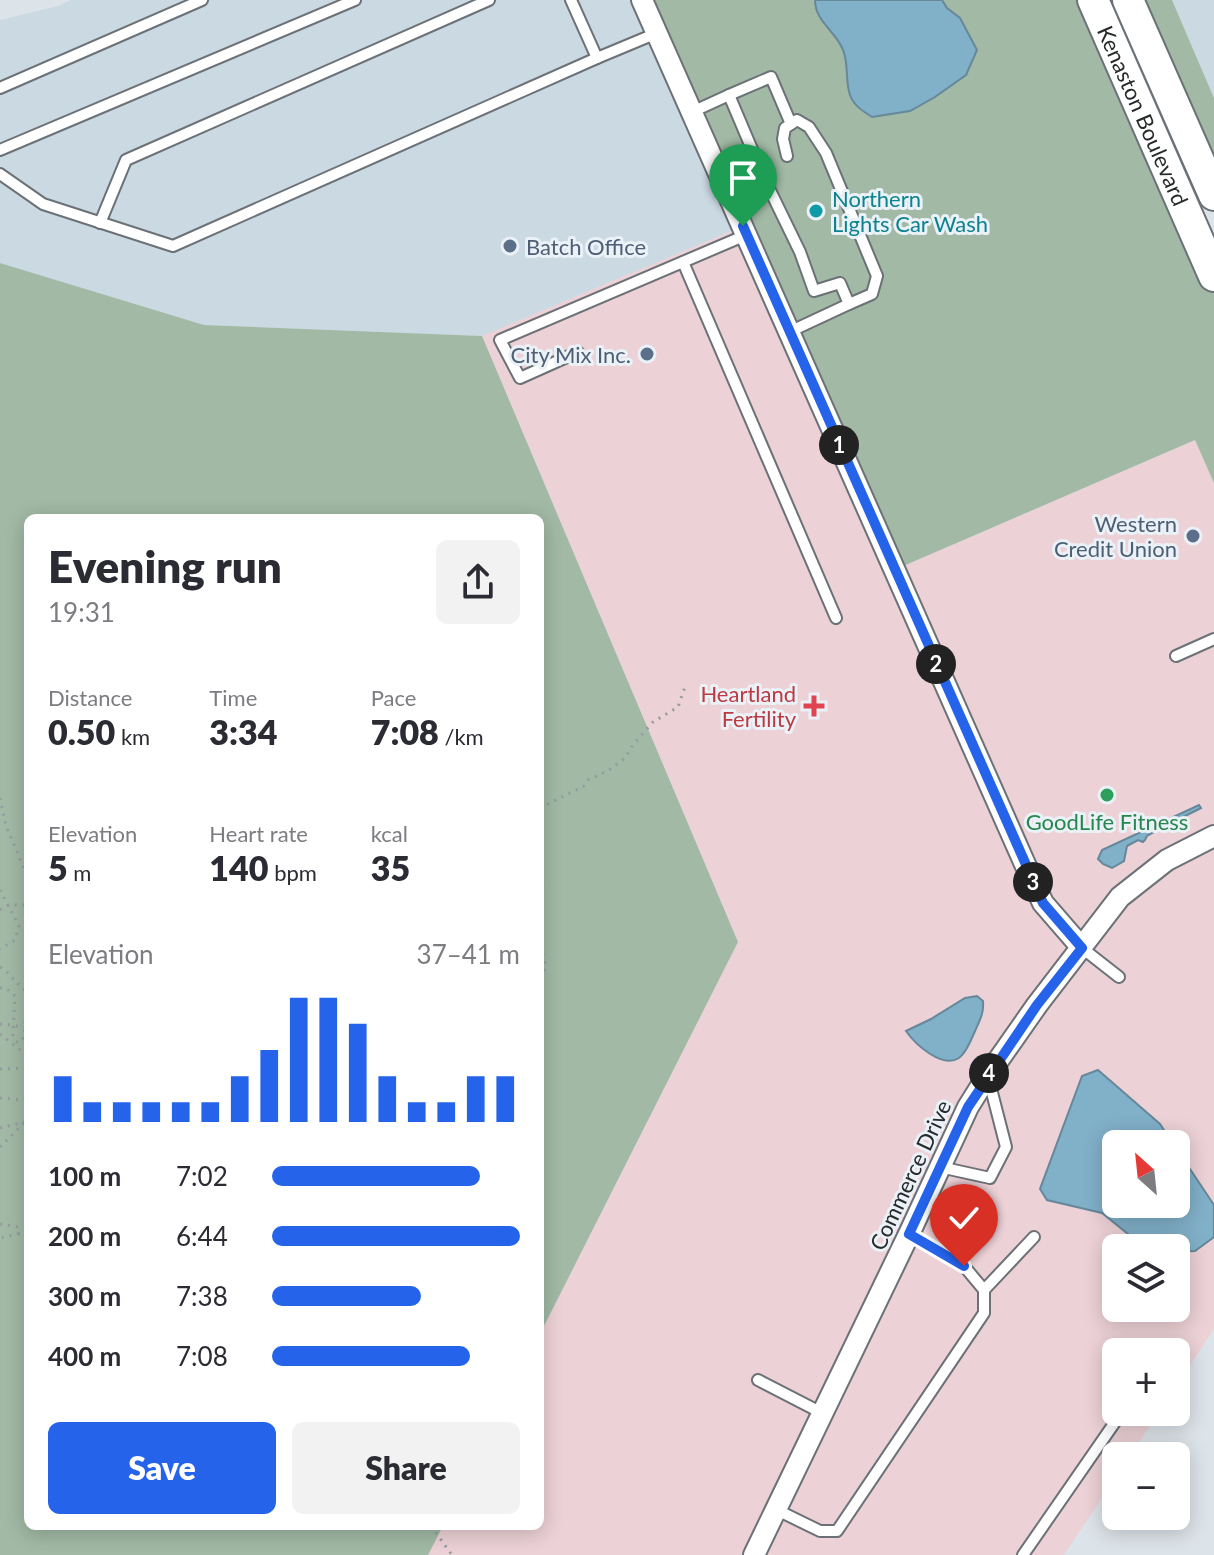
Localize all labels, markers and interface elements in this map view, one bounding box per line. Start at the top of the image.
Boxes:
street label: Kenaston Boulevard [1092,21,1195,210]
pin [709,144,777,226]
icon: arrive [721,156,765,200]
place label: Northern Lights Car Wash [832,185,988,237]
marker: Northern Lights Car Wash [807,202,825,220]
place label: Batch Office [526,233,646,260]
marker: Batch Office [501,237,519,255]
place label: City Mix Inc. [511,341,631,368]
marker: City Mix Inc. [638,345,656,363]
pin: 1 [819,425,859,465]
text: 1 [833,431,845,458]
place label: Western Credit Union [1054,510,1177,562]
marker: Western Credit Union [1184,527,1202,545]
text: Evening run [48,540,282,592]
button: share [436,540,520,624]
text: 19:31 [48,596,115,628]
pin: 2 [916,644,956,684]
text: 2 [930,650,942,677]
place label: Heartland Fertility [700,680,797,732]
text: Distance [48,684,132,711]
text: Time [209,684,257,711]
text: Pace [371,684,416,711]
marker: Heartland Fertility [803,695,825,717]
text: 0.50 [48,711,115,752]
text: 3:34 [209,711,278,752]
text: 7:08 [371,711,439,752]
text: km [115,723,150,750]
text: /km [439,723,484,750]
marker: GoodLife Fitness [1098,786,1116,804]
place label: GoodLife Fitness [1026,808,1188,835]
text: Elevation [48,820,137,847]
text: Heart rate [209,820,308,847]
text: kcal [371,820,408,847]
text: 5 [48,847,68,888]
text: 140 [209,847,269,888]
text: 35 [371,847,410,888]
text: m [68,859,91,886]
text: bpm [269,859,317,886]
pin: 3 [1013,862,1053,902]
text: 3 [1027,868,1039,895]
text: Elevation [48,938,154,970]
text: 37–41 m [417,938,520,970]
pin: 4 [969,1053,1009,1093]
text: 4 [983,1059,995,1086]
street label: Commerce Drive [863,1096,957,1254]
north arrow [1102,1130,1190,1218]
map controls [1102,1130,1190,1530]
text: 100 m [48,1160,121,1192]
text: 7:02 [176,1160,228,1192]
pin [930,1184,998,1266]
icon: check [942,1196,986,1240]
text: 200 m [48,1220,121,1252]
text: 6:44 [176,1220,228,1252]
button: layers [1102,1234,1190,1322]
text: 300 m [48,1280,121,1312]
text: 7:38 [176,1280,228,1312]
button: + [1102,1338,1190,1426]
text: 400 m [48,1340,121,1372]
text: 7:08 [176,1340,228,1372]
button: Save [48,1422,276,1514]
button: Share [292,1422,520,1514]
button: − [1102,1442,1190,1530]

